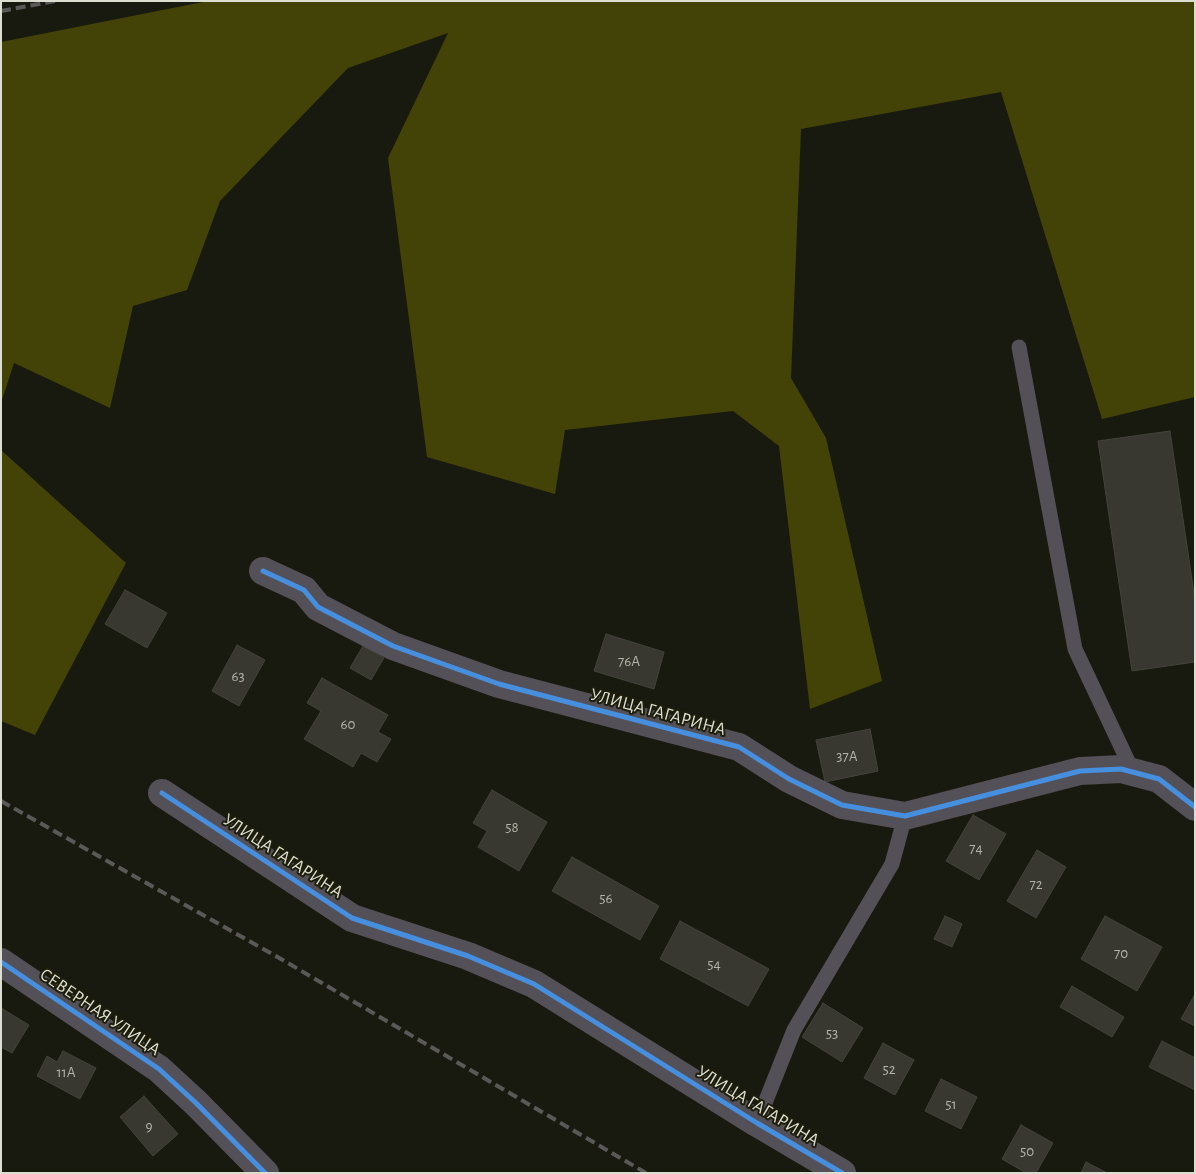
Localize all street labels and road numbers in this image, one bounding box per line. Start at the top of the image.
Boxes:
street label: УЛИЦА ГАГАРИНА [588,684,728,740]
street label: УЛИЦА ГАГАРИНА [219,809,347,903]
street label: СЕВЕРНАЯ УЛИЦА [35,964,165,1060]
street label: УЛИЦА ГАГАРИНА [693,1061,823,1151]

